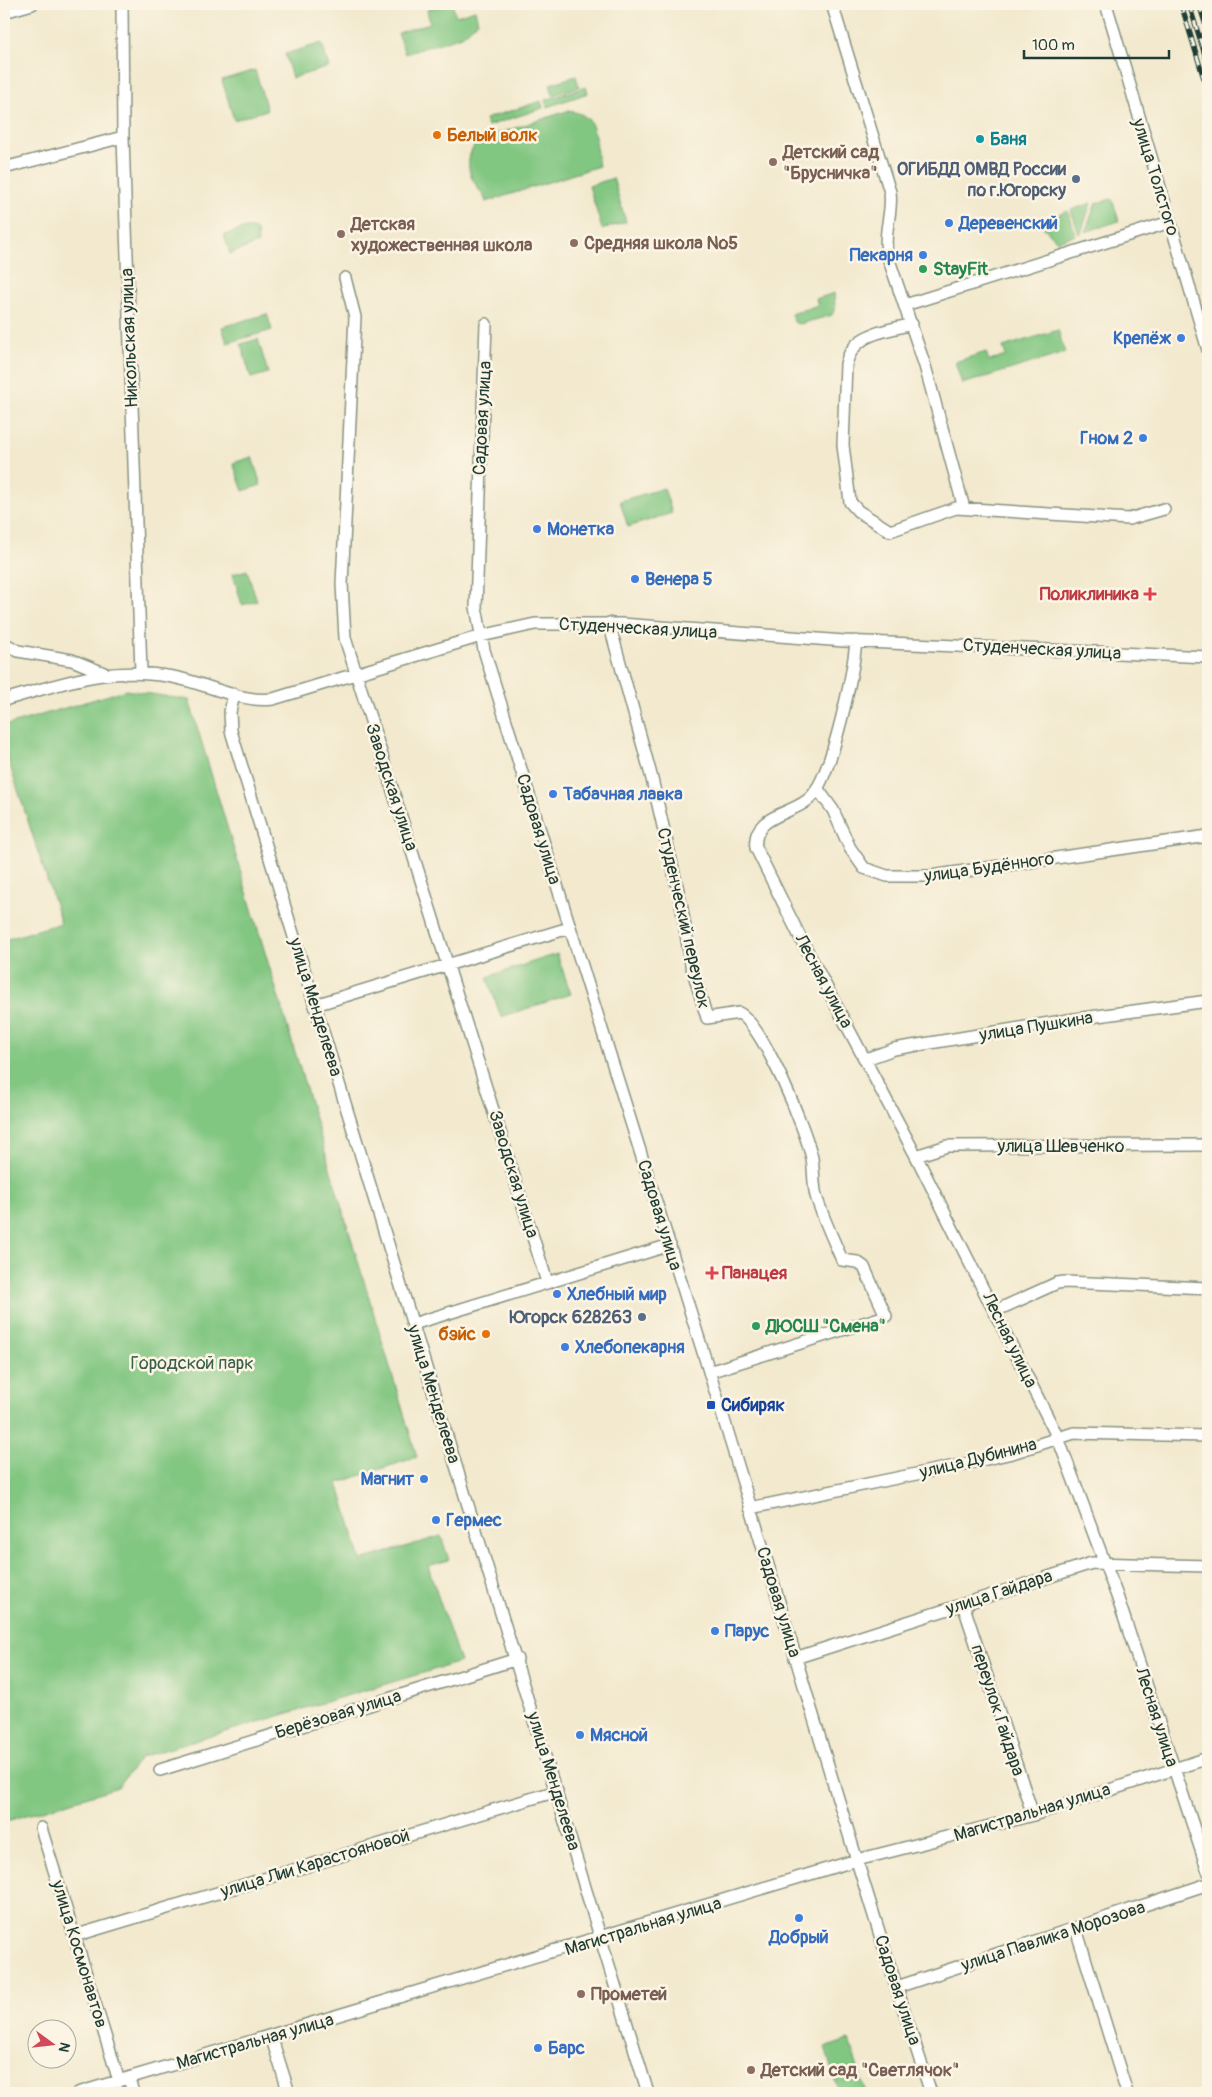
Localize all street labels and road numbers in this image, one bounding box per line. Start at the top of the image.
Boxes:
street label: улица Толстого [1127,115,1184,239]
street label: Никольская улица [116,268,143,408]
street label: Садовая улица [468,360,497,476]
street label: Студенческая улица [558,613,718,644]
street label: Студенческая улица [962,634,1122,665]
street label: Заводская улица [360,721,423,854]
street label: Садовая улица [511,771,566,887]
street label: Студенческий переулок [652,825,716,1011]
street label: улица Будённого [922,847,1056,888]
street label: Лесная улица [789,929,858,1032]
street label: улица Менделеева [283,934,348,1079]
street label: улица Пушкина [977,1006,1094,1047]
street label: Заводская улица [483,1107,544,1241]
street label: улица Шевченко [996,1135,1125,1158]
street label: Садовая улица [632,1157,687,1273]
street label: Лесная улица [976,1288,1043,1392]
street label: улица Менделеева [401,1321,466,1466]
street label: улица Дубинина [916,1433,1039,1484]
street label: Садовая улица [751,1544,806,1660]
street label: улица Гайдара [942,1564,1055,1621]
street label: переулок Гайдара [965,1641,1030,1779]
street label: Лесная улица [1129,1663,1183,1770]
street label: Берёзовая улица [272,1684,404,1745]
street label: улица Менделеева [521,1708,586,1853]
street label: Магистральная улица [951,1778,1113,1847]
street label: улица Лии Карастояновой [217,1824,413,1904]
street label: улица Космонавтов [46,1877,113,2031]
street label: Магистральная улица [562,1892,724,1961]
street label: улица Павлика Морозова [957,1896,1148,1977]
street label: Садовая улица [869,1932,926,2048]
street label: Магистральная улица [174,2008,336,2075]

